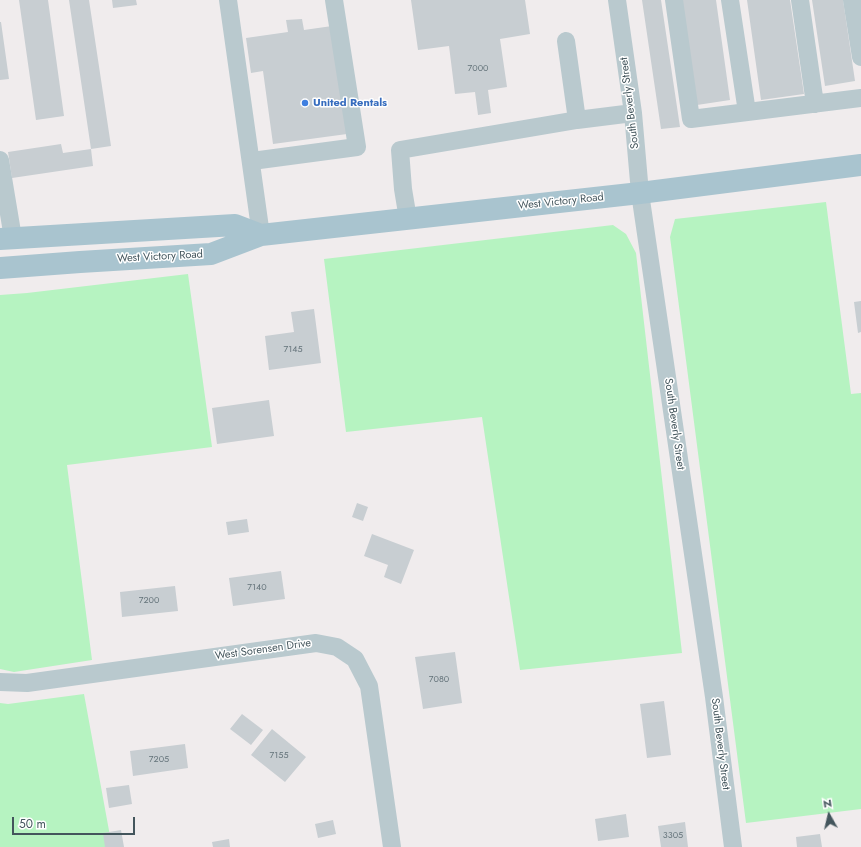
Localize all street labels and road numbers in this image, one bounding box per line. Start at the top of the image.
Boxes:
street label: South Beverly Street [618,56,642,150]
street label: West Victory Road [518,191,604,213]
street label: West Victory Road [117,248,203,266]
street label: South Beverly Street [661,377,687,471]
street label: West Sorensen Drive [214,637,312,663]
street label: South Beverly Street [708,697,732,791]

